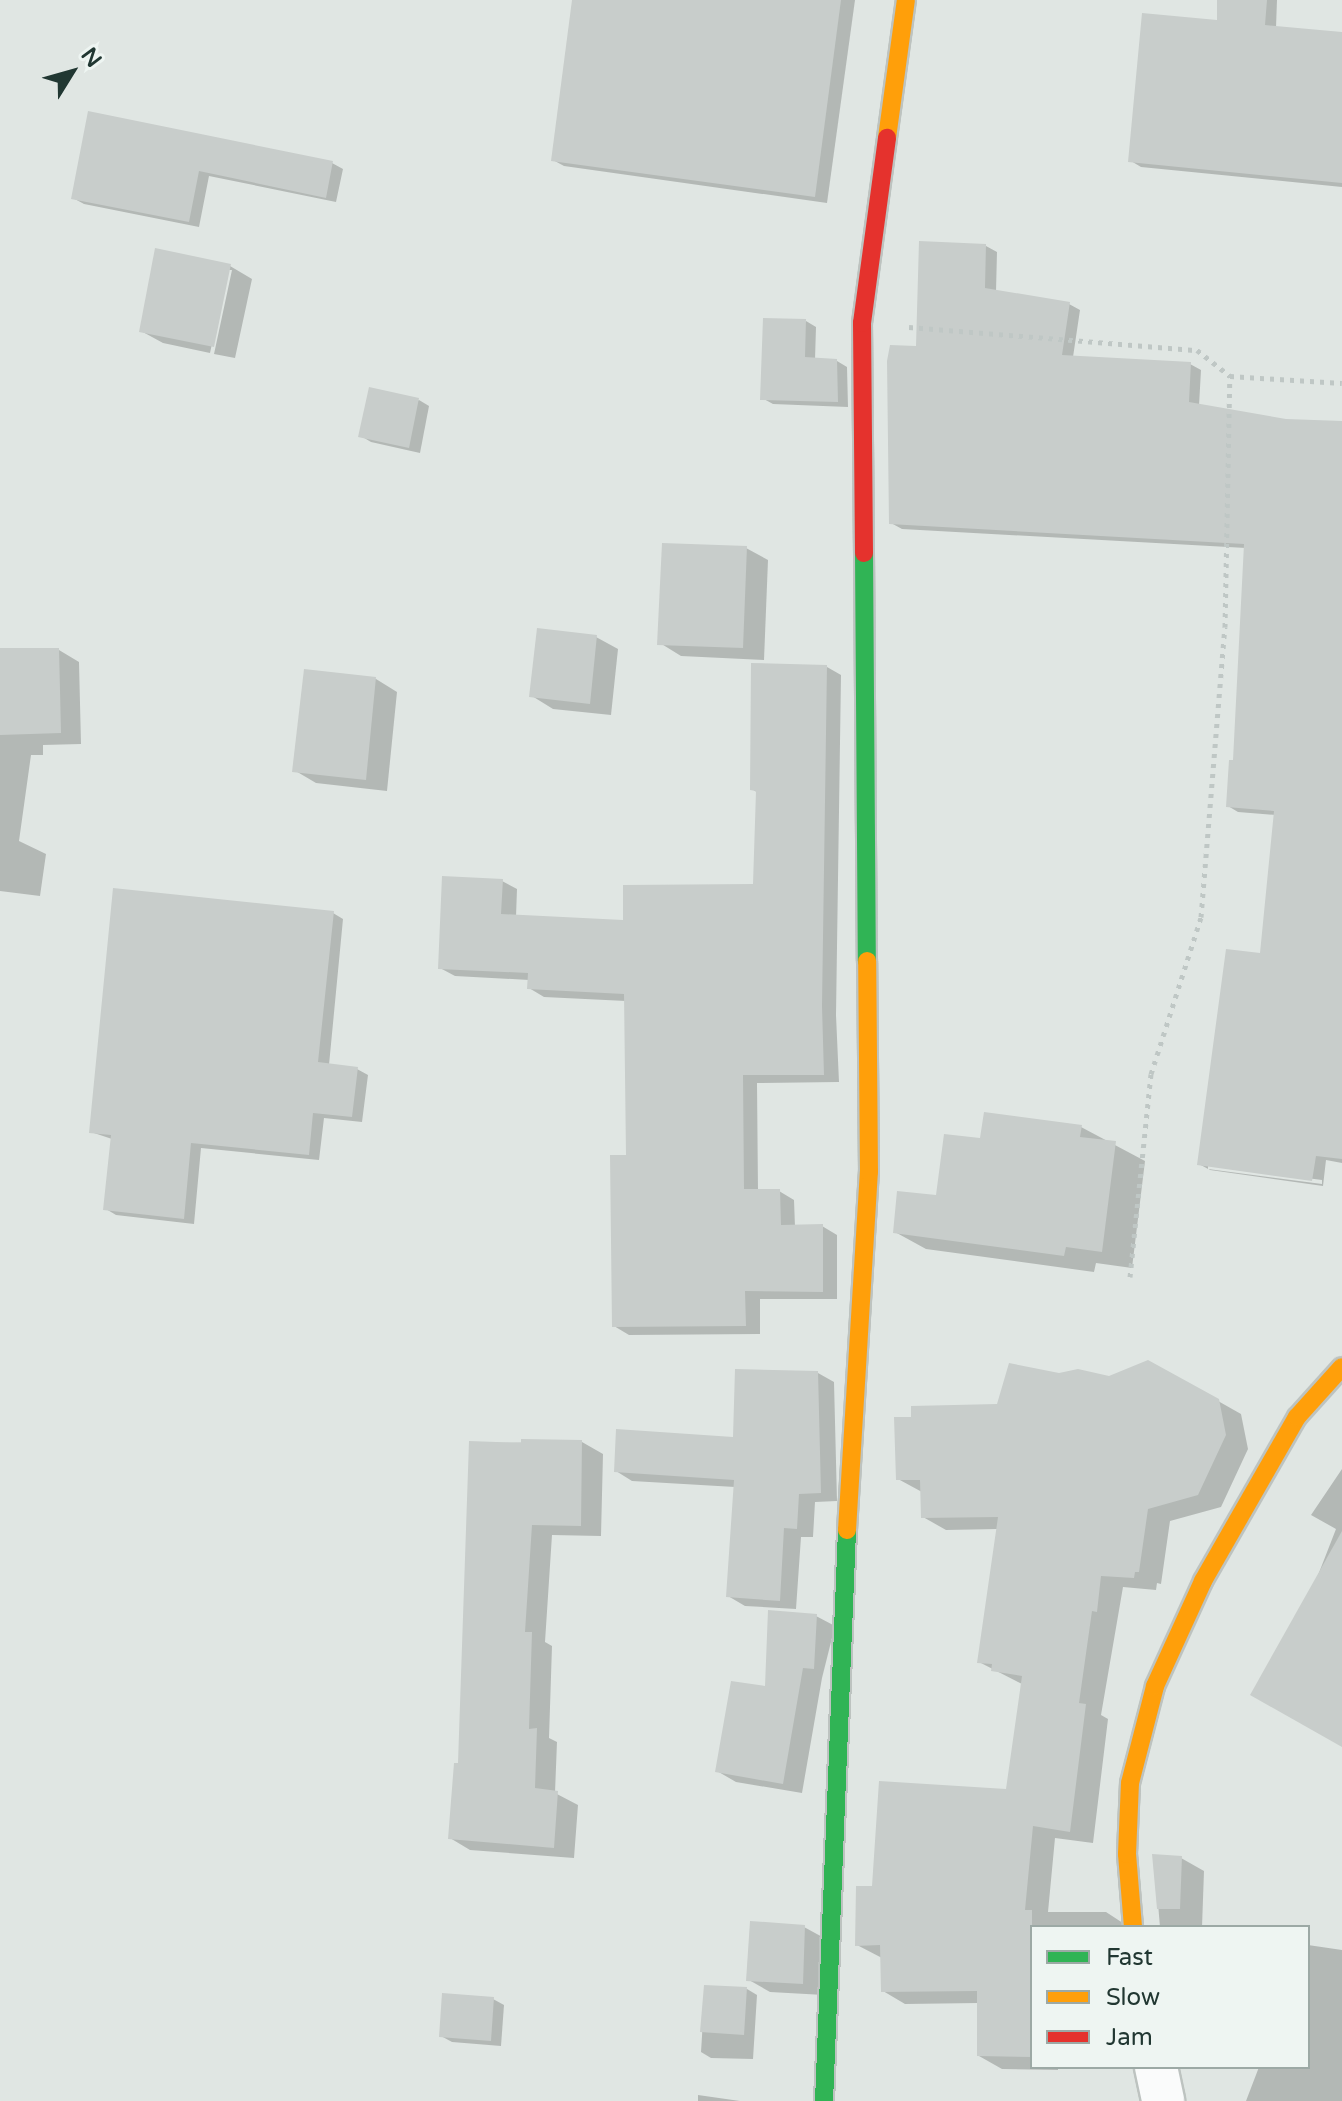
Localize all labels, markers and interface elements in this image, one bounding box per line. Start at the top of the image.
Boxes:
north arrow [32,32,112,112]
text: N [75,43,107,72]
legend [1030,1925,1310,2069]
text: Fast [1106,1943,1153,1972]
text: Slow [1106,1983,1160,2012]
text: Jam [1106,2023,1153,2052]

